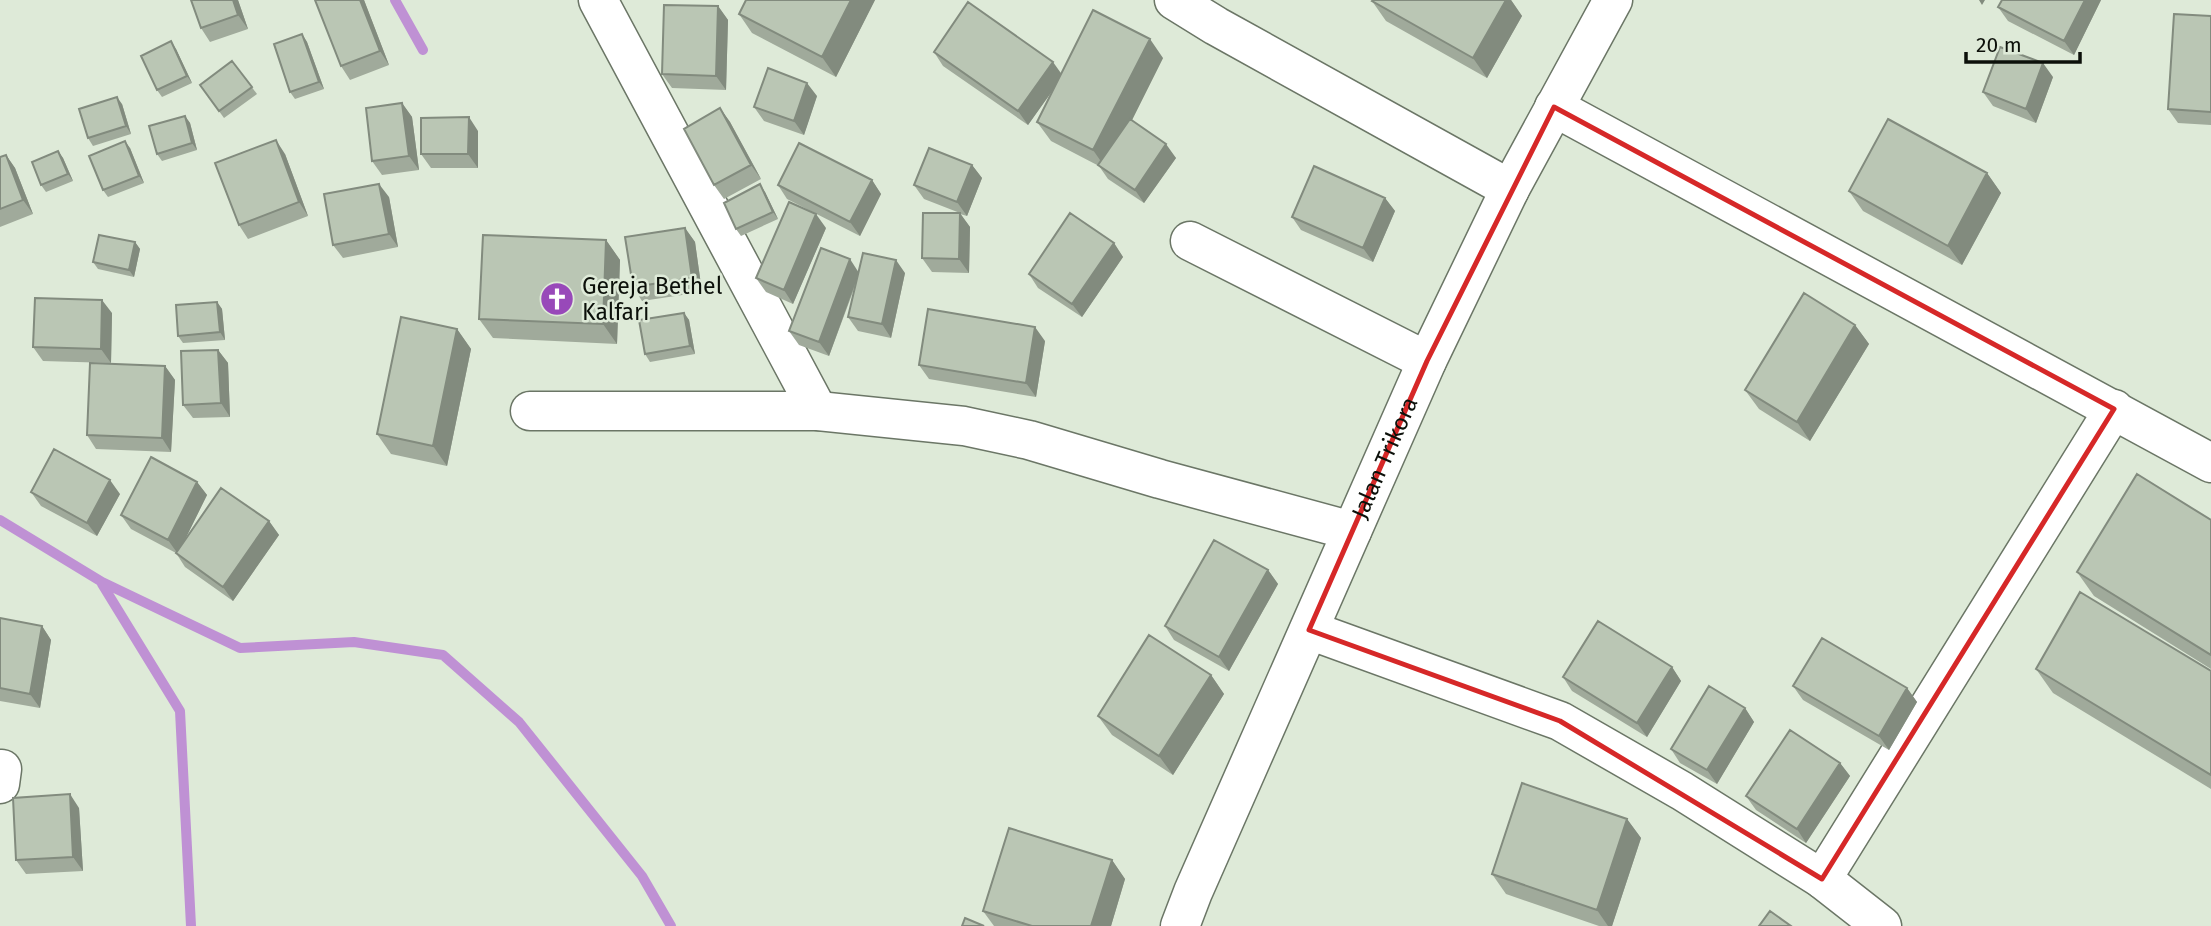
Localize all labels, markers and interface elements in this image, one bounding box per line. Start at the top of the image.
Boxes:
scale bar [1966,21,2080,65]
text: 20 m [1976,32,2022,58]
place label: Gereja Bethel Kalfari [582,272,723,326]
church icon: Gereja Bethel Kalfari [538,280,576,318]
street label: Jalan Trikora [1345,392,1423,523]

